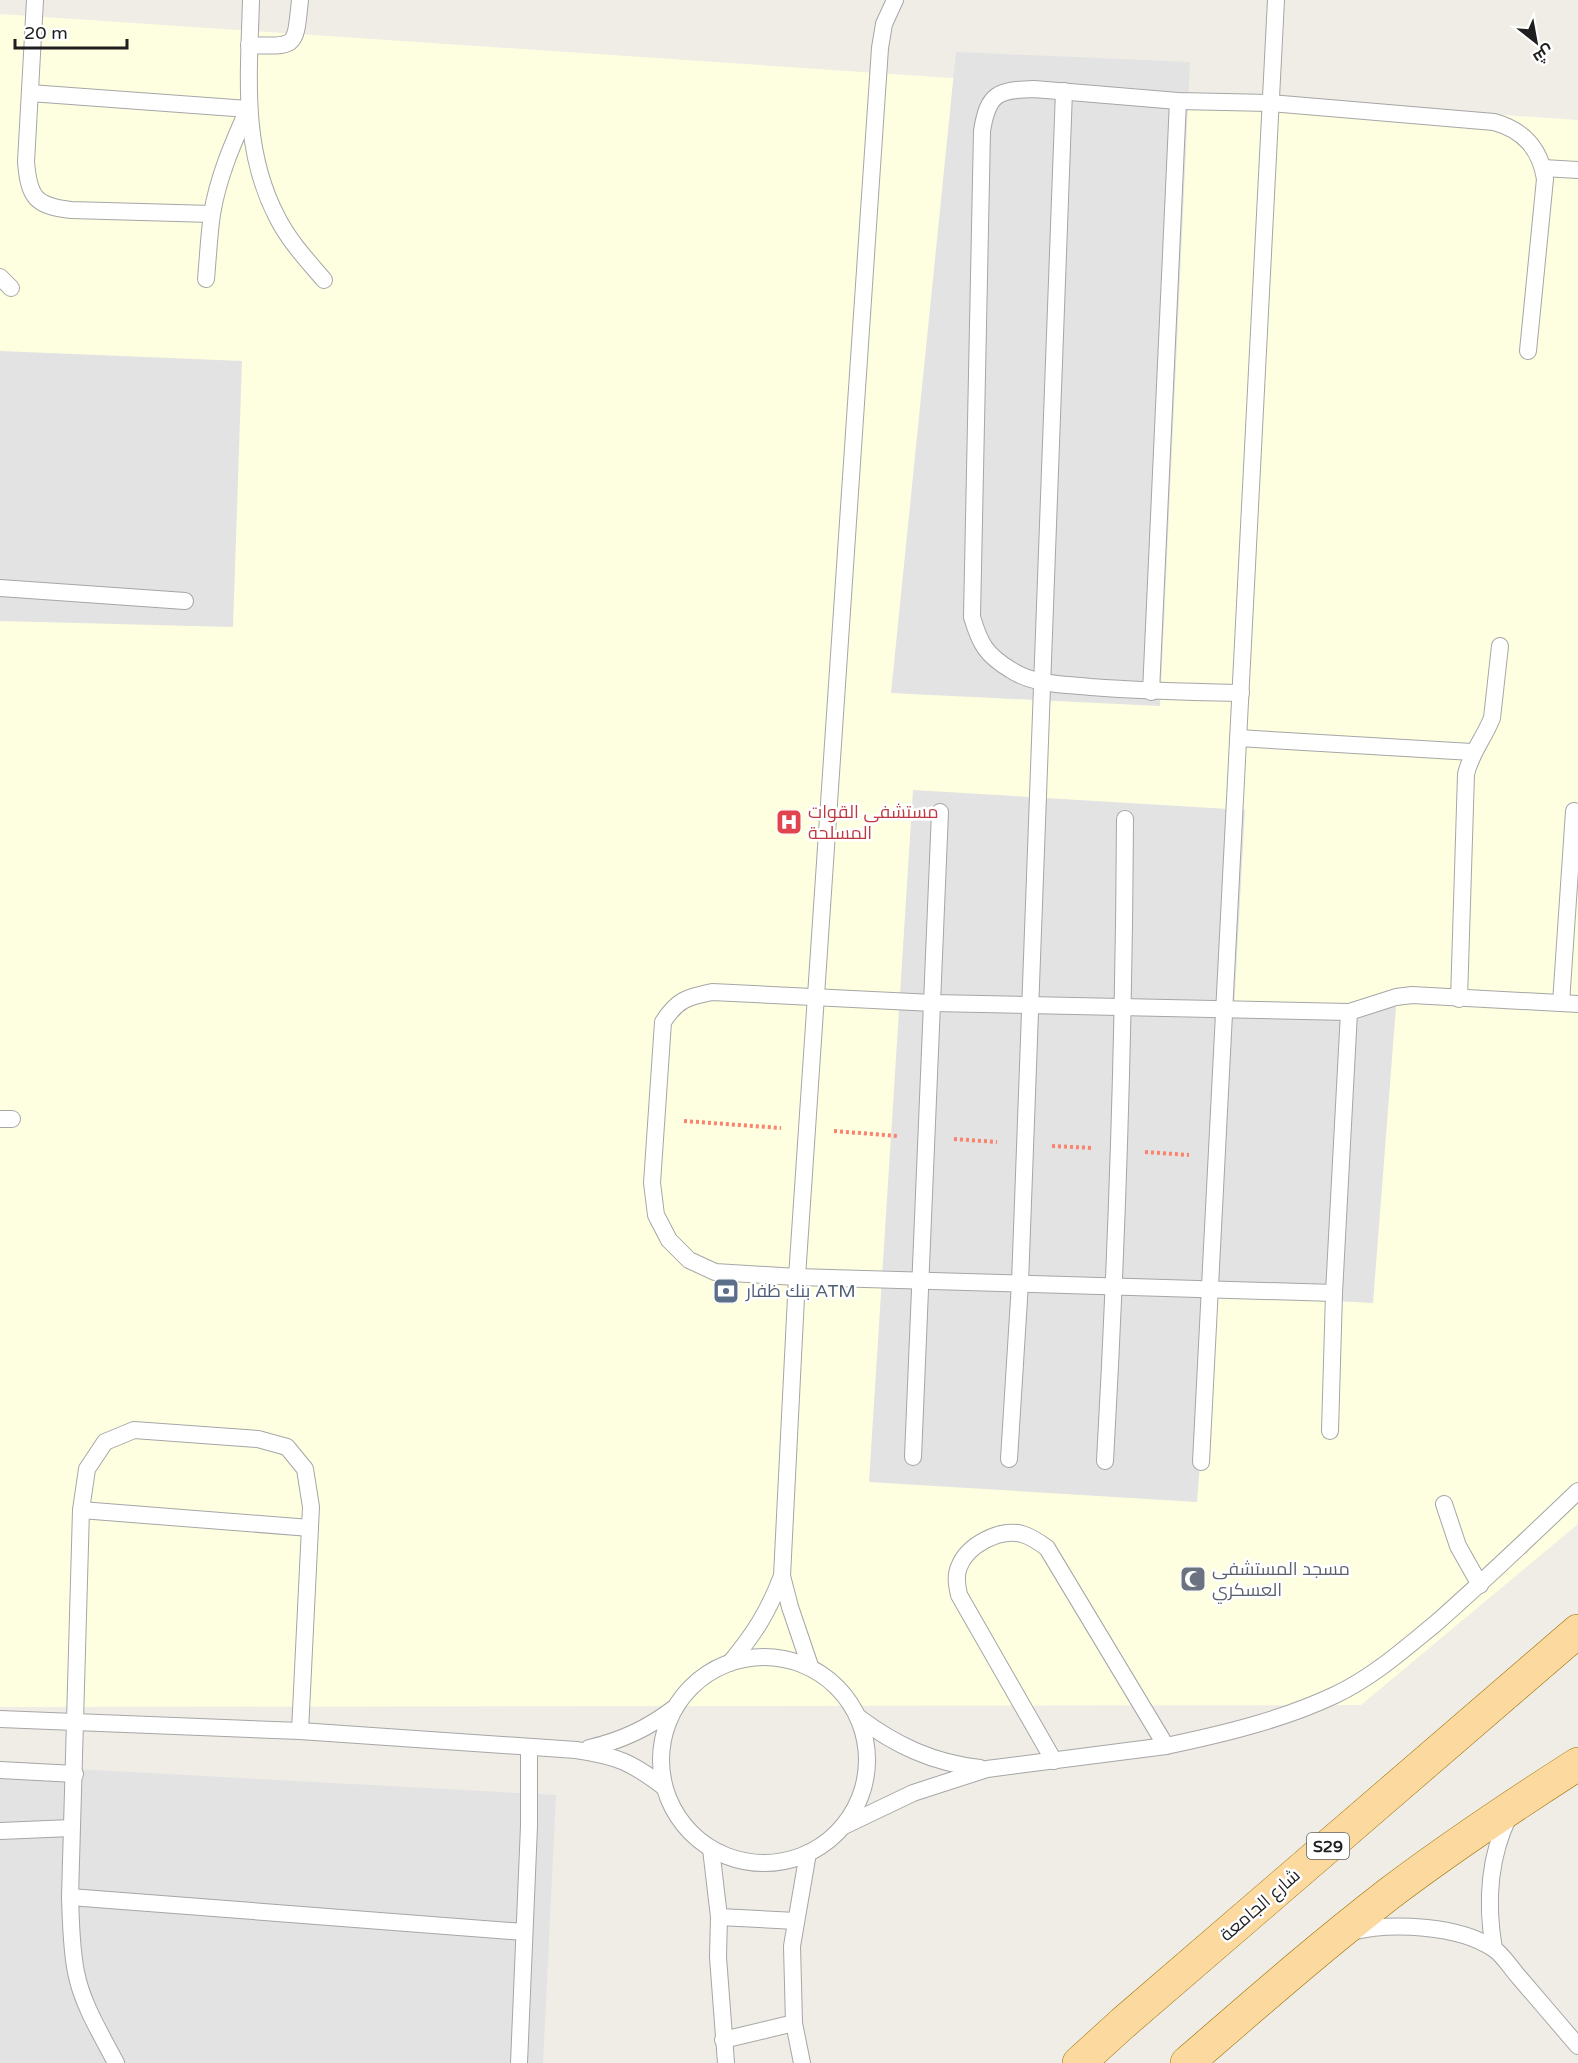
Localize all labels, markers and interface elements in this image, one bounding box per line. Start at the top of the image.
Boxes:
scale bar [15,12,128,50]
north arrow [1506,12,1566,72]
text: 20 m [24,22,68,44]
text: ش [1529,40,1557,68]
place label: مستشفى القوات المسلحة [808,801,939,844]
hospital icon: مستشفى القوات المسلحة [774,807,804,837]
bank icon: بنك ظفار ATM [711,1276,741,1306]
place label: بنك ظفار ATM [745,1280,856,1302]
place label: مسجد المستشفى العسكري [1212,1558,1350,1604]
mosque icon: مسجد المستشفى العسكري [1178,1564,1208,1594]
road number: S29 [1307,1833,1349,1859]
street label: شارع الجامعة [1215,1864,1305,1947]

